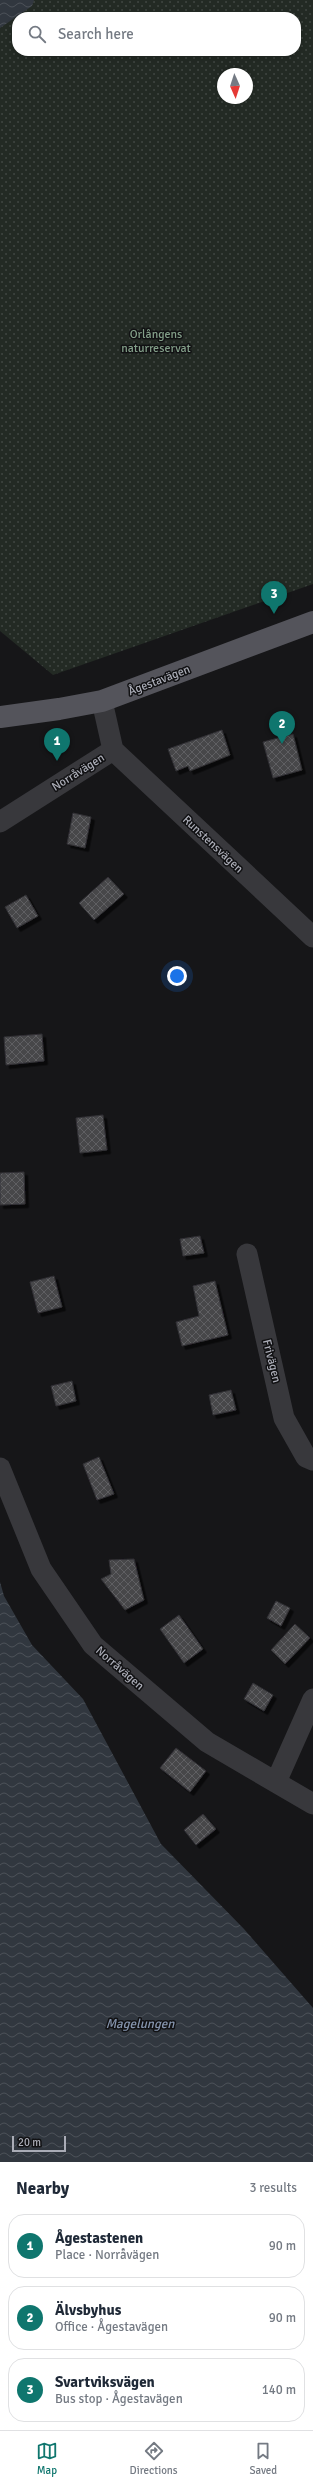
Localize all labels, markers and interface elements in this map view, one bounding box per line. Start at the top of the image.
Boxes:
search box [12,12,301,56]
icon: search [26,23,48,45]
text: Search here [58,25,134,43]
north arrow [217,68,253,104]
park label: Orlångens naturreservat [121,327,191,356]
pin: 3 [261,581,287,614]
street label: Ågestavägen [126,662,192,699]
pin: 2 [269,711,295,744]
pin: 1 [44,728,70,761]
street label: Norråvägen [49,750,107,795]
street label: Runstensvägen [179,812,246,876]
your location [167,966,187,986]
street label: Frivägen [259,1338,284,1384]
street label: Norråvägen [92,1643,147,1694]
water label: Magelungen [106,2016,175,2032]
scale bar [12,2134,66,2153]
text: 20 m [18,2136,41,2149]
text: Nearby [16,2178,69,2199]
text: 3 results [249,2180,297,2196]
text: Ågestastenen [55,2229,143,2247]
text: 1 [26,2238,34,2254]
text: 90 m [269,2238,296,2254]
text: Place · Norråvägen [55,2247,159,2263]
text: Älvsbyhus [55,2301,121,2319]
text: 2 [26,2310,34,2326]
text: 90 m [269,2310,296,2326]
text: Office · Ågestavägen [55,2319,168,2335]
text: Svartviksvägen [55,2373,155,2391]
text: 3 [26,2382,34,2398]
text: 140 m [262,2382,296,2398]
text: Bus stop · Ågestavägen [55,2391,183,2407]
tab: Map [36,2440,58,2477]
tab: Directions [130,2440,178,2477]
tab: Saved [249,2440,277,2477]

